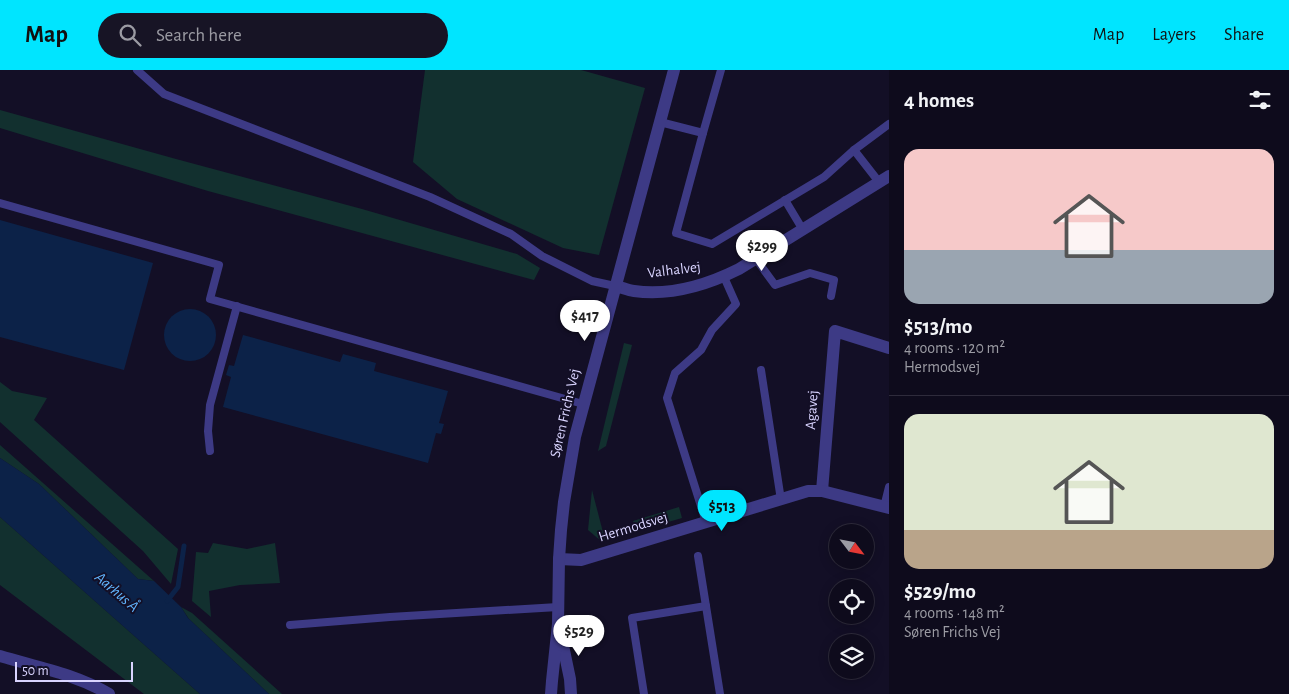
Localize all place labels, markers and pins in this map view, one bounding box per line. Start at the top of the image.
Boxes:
pin: $299 [732,230,792,272]
pin: $417 [555,300,615,342]
pin: $513 [692,490,752,532]
pin: $529 [549,614,609,657]

